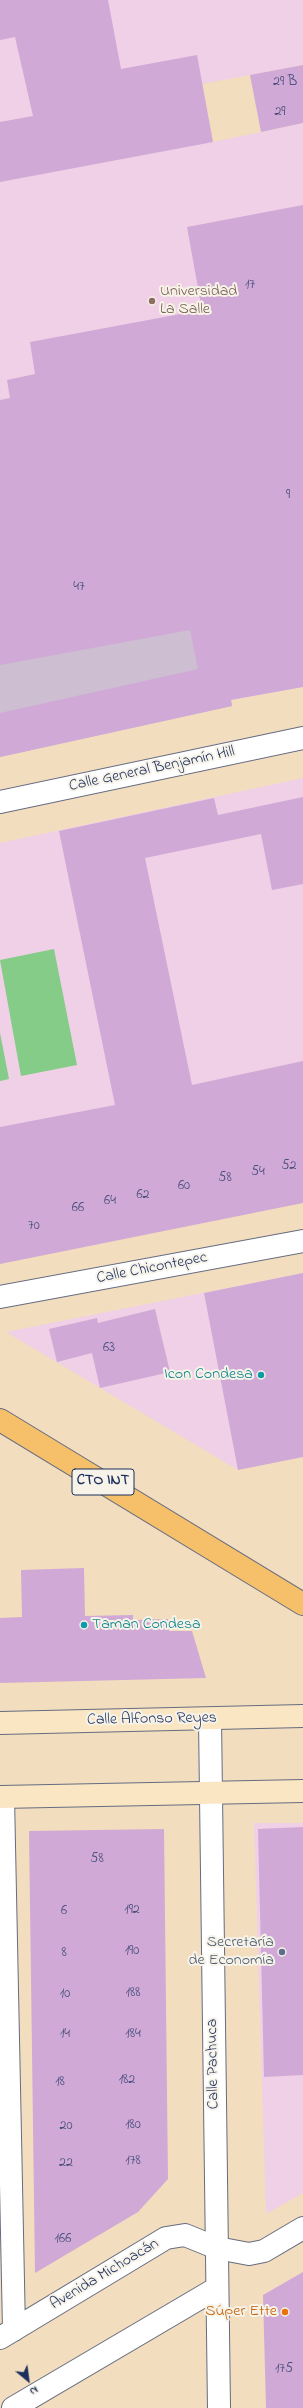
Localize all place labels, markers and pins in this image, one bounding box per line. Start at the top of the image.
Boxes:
place label: Universidad La Salle [160,282,237,320]
marker: Universidad La Salle [147,296,157,306]
place label: Icon Condesa [164,1365,253,1385]
marker: Icon Condesa [256,1370,266,1380]
place label: Taman Condesa [92,1615,201,1635]
marker: Taman Condesa [79,1620,89,1630]
place label: Secretaría de Economía [189,1933,274,1971]
marker: Secretaría de Economía [277,1947,287,1957]
place label: Súper Ette [205,2302,277,2322]
marker: Súper Ette [280,2307,290,2317]

